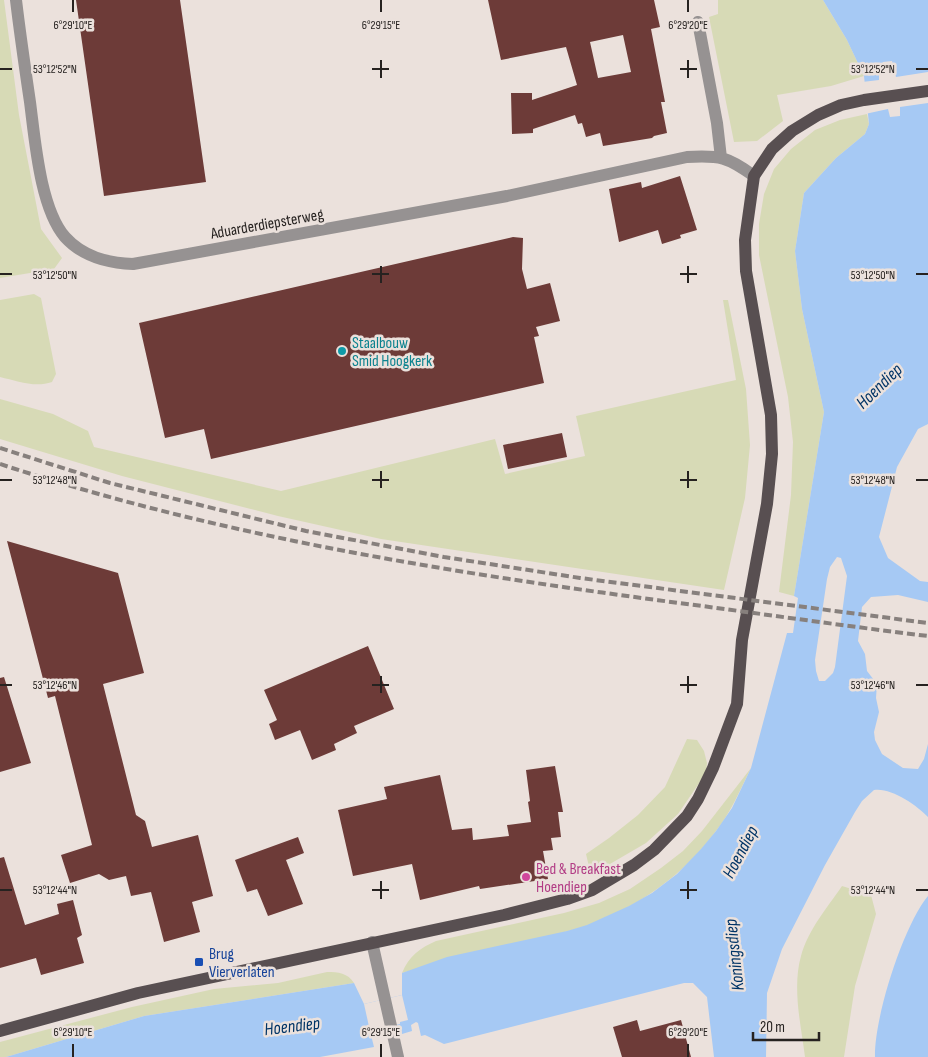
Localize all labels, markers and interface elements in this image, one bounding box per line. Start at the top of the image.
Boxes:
text: 6°29'10"E [54,18,93,33]
text: 6°29'15"E [362,18,400,33]
text: 6°29'20"E [668,18,708,33]
text: 53°12'52"N [33,62,77,77]
text: 53°12'52"N [851,62,895,77]
street label: Aduarderdiepsterweg [208,205,325,244]
text: 53°12'50"N [33,268,77,283]
text: 53°12'50"N [851,268,895,283]
place label: Staalbouw Smid Hoogkerk [352,334,432,371]
marker: Staalbouw Smid Hoogkerk [336,345,348,357]
water label: Hoendiep [852,359,907,413]
text: 53°12'48"N [33,473,77,488]
text: 53°12'48"N [851,473,895,488]
text: 53°12'46"N [33,678,77,693]
text: 53°12'46"N [851,678,895,693]
water label: Hoendiep [718,822,763,882]
place label: Bed & Breakfast Hoendiep [536,860,621,897]
marker: Bed & Breakfast Hoendiep [520,871,532,883]
text: 53°12'44"N [33,883,77,898]
text: 53°12'44"N [851,883,895,898]
water label: Koningsdiep [720,917,749,992]
place label: Brug Vierverlaten [209,945,275,982]
marker: Brug Vierverlaten [193,956,205,968]
scale bar [753,1010,819,1042]
water label: Hoendiep [263,1013,322,1040]
text: 20 m [760,1018,785,1037]
text: 6°29'10"E [54,1025,93,1040]
text: 6°29'15"E [362,1025,400,1040]
text: 6°29'20"E [668,1025,708,1040]

